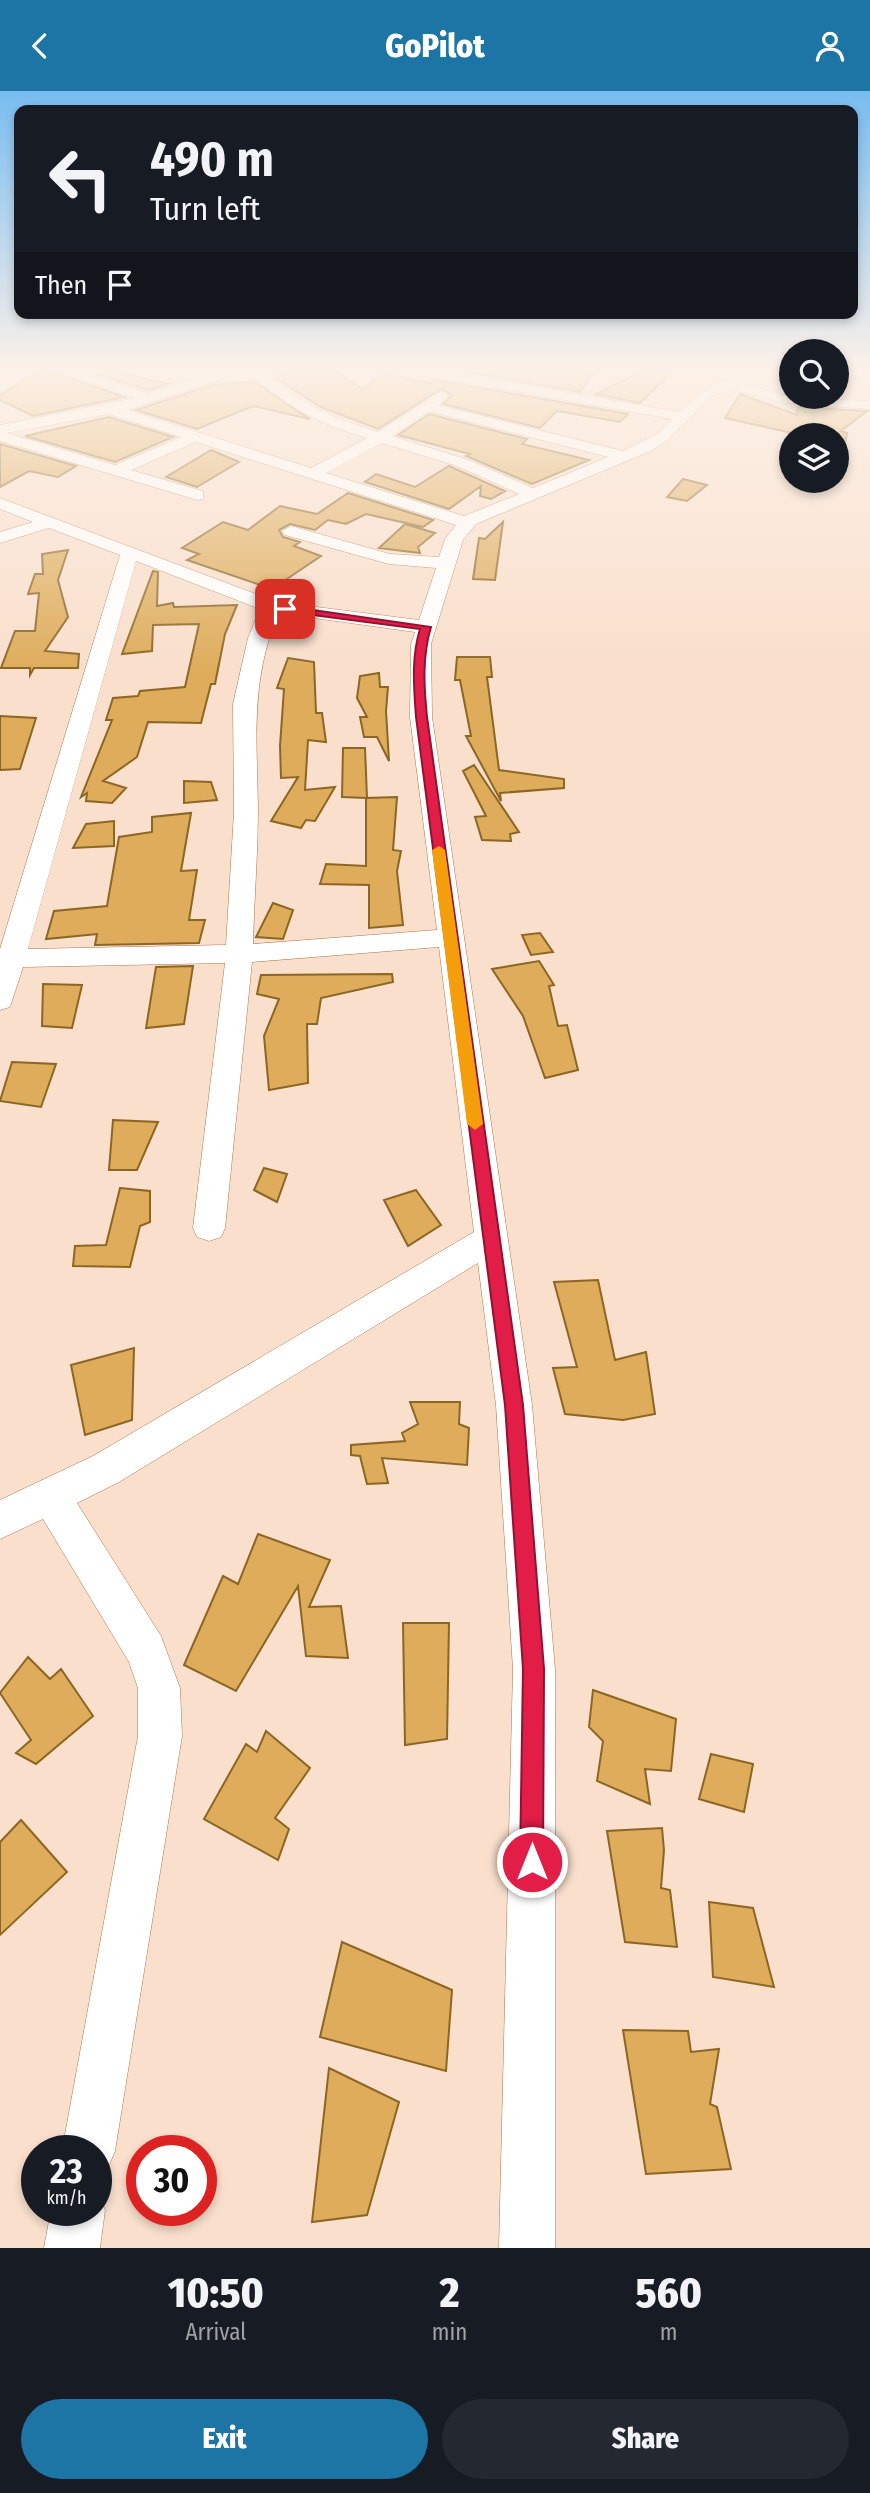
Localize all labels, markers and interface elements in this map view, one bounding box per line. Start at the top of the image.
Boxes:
icon: back [21,27,59,65]
text: GoPilot [385,27,485,65]
icon: person [811,27,849,65]
text: 490 m [150,130,274,189]
icon: left [35,133,126,224]
text: Turn left [150,190,260,228]
icon: arrive [101,266,139,304]
text: Then [35,270,87,301]
map controls [779,339,849,493]
button: search [779,339,849,409]
button: layers [779,423,849,493]
pin [255,579,315,639]
icon: arrive [266,590,304,628]
position arrow [495,1825,569,1899]
speed limit sign: 30 [126,2135,217,2226]
text: 23 [50,2150,83,2192]
text: km/h [46,2187,87,2209]
text: 10:50 [168,2268,264,2318]
text: 2 [440,2268,459,2318]
text: 560 [635,2268,702,2318]
text: Arrival [185,2318,246,2346]
text: min [432,2318,467,2346]
text: m [660,2318,678,2346]
button: Exit [21,2399,428,2479]
button: Share [442,2399,849,2479]

